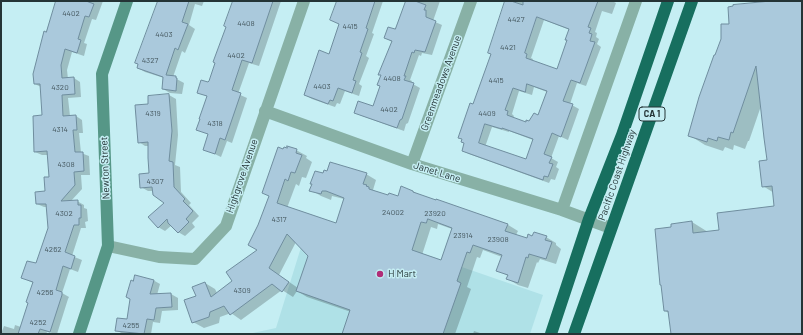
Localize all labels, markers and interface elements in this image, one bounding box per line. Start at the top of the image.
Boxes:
house number: 4402 [62,8,80,18]
house number: 4427 [508,14,524,24]
house number: 4408 [237,18,255,28]
house number: 4415 [343,21,357,31]
house number: 4403 [155,29,173,39]
street label: Greenmeadows Avenue [418,34,464,132]
house number: 4421 [500,42,516,52]
house number: 4402 [227,50,245,60]
house number: 4327 [142,55,158,65]
house number: 4408 [383,73,401,83]
house number: 4415 [489,75,503,85]
house number: 4403 [313,81,331,91]
house number: 4320 [51,82,69,92]
house number: 4402 [380,104,398,114]
road number: CA 1 [639,107,665,121]
house number: 4319 [145,108,161,118]
house number: 4409 [478,108,496,118]
house number: 4318 [207,118,223,128]
house number: 4314 [52,124,68,134]
street label: Pacific Coast Highway [596,128,638,222]
street label: Newton Street [98,136,112,200]
street label: Highgrove Avenue [224,137,260,215]
house number: 4308 [57,159,75,169]
street label: Janet Lane [412,159,462,185]
house number: 4307 [147,176,163,186]
house number: 24002 [382,207,404,217]
house number: 4302 [55,208,73,218]
house number: 23920 [424,208,446,218]
house number: 4317 [271,214,287,224]
house number: 23914 [453,230,473,240]
house number: 23908 [487,234,509,244]
house number: 4262 [44,244,62,254]
place label: H Mart [388,268,416,280]
marker: H Mart [375,269,385,279]
house number: 4309 [233,285,251,295]
house number: 4256 [37,287,53,297]
house number: 4252 [29,317,47,327]
house number: 4255 [123,320,139,330]

